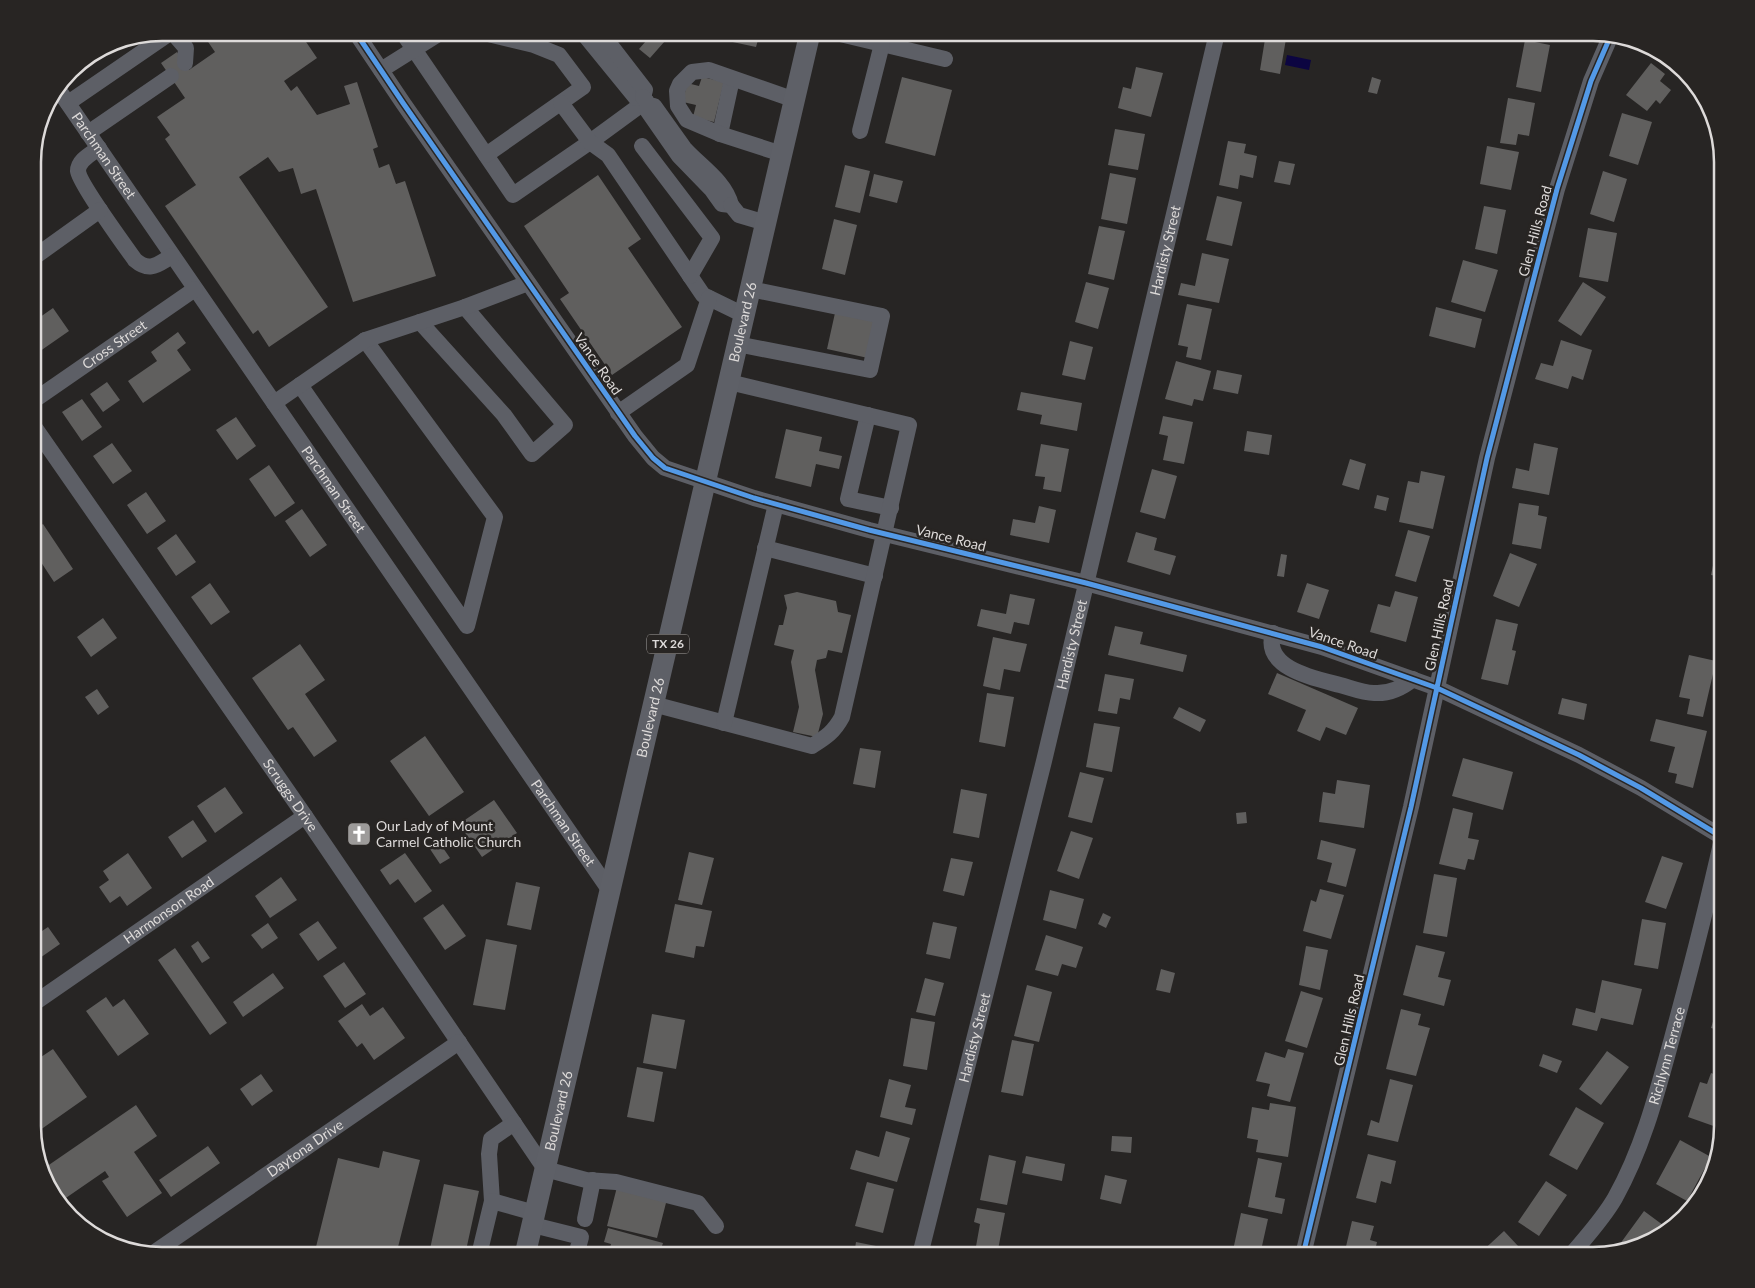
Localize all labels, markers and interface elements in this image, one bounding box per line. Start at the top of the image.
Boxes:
street label: Parchman Street [69,109,140,202]
street label: Glen Hills Road [1514,184,1555,278]
street label: Hardisty Street [1146,204,1184,297]
street label: Boulevard 26 [725,280,760,364]
street label: Cross Street [79,316,150,373]
street label: Vance Road [571,329,626,398]
street label: Parchman Street [298,443,370,536]
street label: Vance Road [914,521,988,554]
street label: Glen Hills Road [1420,577,1457,672]
street label: Hardisty Street [1052,598,1090,691]
street label: Vance Road [1306,623,1380,662]
road number: TX 26 [647,634,689,654]
street label: Boulevard 26 [632,676,667,759]
street label: Scruggs Drive [260,755,322,835]
street label: Parchman Street [528,776,599,869]
place label: Our Lady of Mount Carmel Catholic Church [376,817,521,850]
church icon: Our Lady of Mount Carmel Catholic Church [346,821,372,847]
street label: Harmonson Road [120,873,217,947]
street label: Glen Hills Road [1330,972,1367,1067]
street label: Hardisty Street [955,991,993,1084]
street label: Richlynn Terrace [1645,1005,1688,1107]
street label: Boulevard 26 [541,1069,576,1153]
street label: Daytona Drive [263,1116,346,1180]

